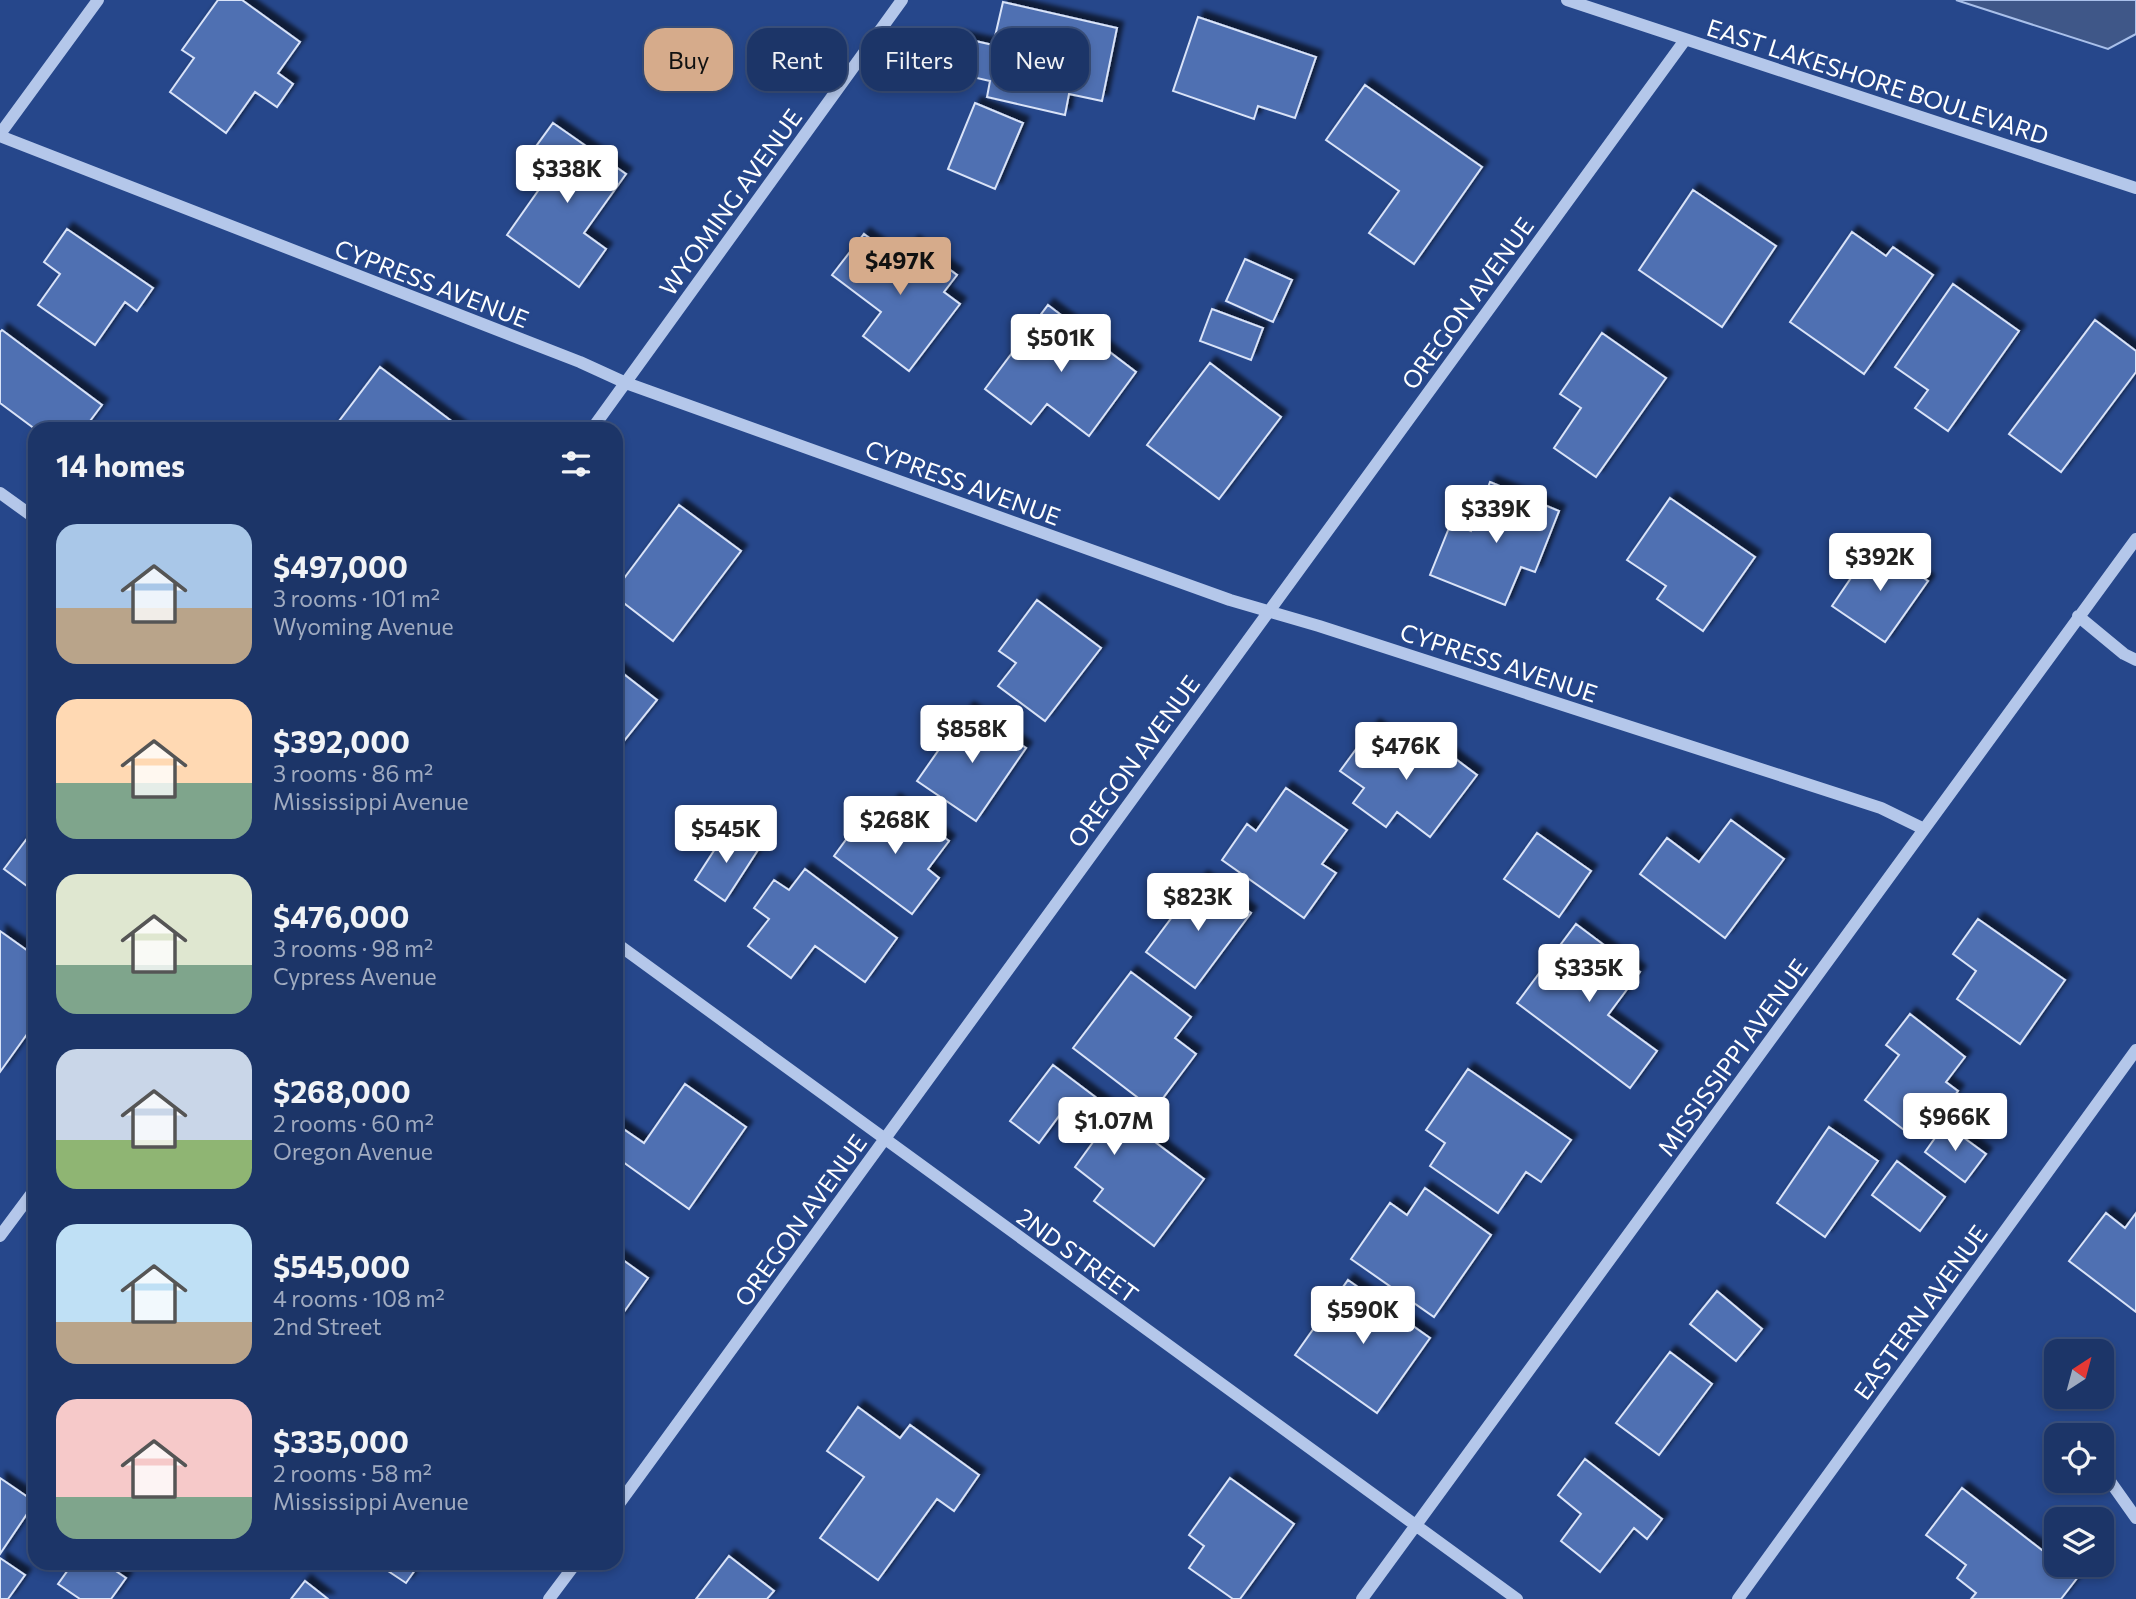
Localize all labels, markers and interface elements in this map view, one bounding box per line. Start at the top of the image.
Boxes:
street label: EAST LAKESHORE BOULEVARD [1704,12,2052,150]
chip: Buy [644,28,733,91]
chip: Rent [747,28,847,91]
chip: Filters [861,28,977,91]
chip: New [991,28,1089,91]
street label: WYOMING AVENUE [653,103,807,301]
pin: $338K [518,146,616,205]
text: $338K [532,154,602,182]
street label: OREGON AVENUE [1395,211,1539,395]
street label: CYPRESS AVENUE [331,233,533,333]
pin: $497K [851,238,949,297]
text: $497K [865,246,935,274]
pin: $501K [1012,314,1110,374]
text: $501K [1027,323,1095,351]
street label: CYPRESS AVENUE [861,433,1065,531]
icon: filters [557,445,595,483]
text: 14 homes [56,446,185,483]
pin: $339K [1447,486,1545,545]
text: $339K [1461,494,1531,522]
pin: $392K [1831,534,1929,593]
text: $392K [1845,542,1915,570]
text: $497,000 [273,547,408,584]
icon: home [112,552,196,636]
text: 3 rooms · 101 m² [273,584,440,612]
text: Wyoming Avenue [273,612,454,640]
street label: CYPRESS AVENUE [1397,616,1601,708]
street label: OREGON AVENUE [1061,669,1205,853]
pin: $858K [923,706,1021,765]
text: $858K [936,714,1008,742]
text: $392,000 [273,722,410,759]
pin: $476K [1357,722,1455,782]
icon: home [112,727,196,811]
text: $476K [1371,731,1441,759]
text: 3 rooms · 86 m² [273,759,433,787]
text: Mississippi Avenue [273,787,469,815]
pin: $268K [846,796,944,856]
text: $268K [860,805,930,833]
pin: $545K [677,806,775,865]
text: $545K [691,814,761,842]
pin: $823K [1149,874,1247,933]
text: $823K [1163,882,1233,910]
text: $476,000 [273,897,409,934]
icon: home [112,902,196,986]
text: 3 rooms · 98 m² [273,934,433,962]
pin: $335K [1540,944,1638,1004]
text: $335K [1554,953,1624,981]
street label: MISSISSIPPI AVENUE [1651,953,1813,1161]
text: Cypress Avenue [273,962,437,990]
text: $268,000 [273,1072,411,1109]
icon: home [112,1077,196,1161]
pin: $966K [1906,1094,2004,1153]
pin: $1.07M [1057,1098,1171,1157]
text: $966K [1919,1102,1991,1130]
text: $1.07M [1074,1106,1154,1134]
text: 2 rooms · 60 m² [273,1109,434,1137]
street label: OREGON AVENUE [728,1128,872,1312]
text: Oregon Avenue [273,1137,433,1165]
street label: 2ND STREET [1012,1201,1144,1309]
street label: EASTERN AVENUE [1847,1219,1993,1405]
text: $545,000 [273,1247,410,1284]
icon: home [112,1252,196,1336]
text: 4 rooms · 108 m² [273,1284,445,1312]
pin: $590K [1314,1286,1412,1346]
text: $590K [1327,1295,1399,1323]
text: 2nd Street [273,1312,382,1340]
north arrow [2044,1339,2114,1409]
map controls [2044,1339,2114,1577]
text: $335,000 [273,1422,409,1459]
button: locate [2044,1423,2114,1493]
icon: home [112,1427,196,1511]
text: 2 rooms · 58 m² [273,1459,432,1487]
text: Mississippi Avenue [273,1487,469,1515]
button: layers [2044,1507,2114,1577]

